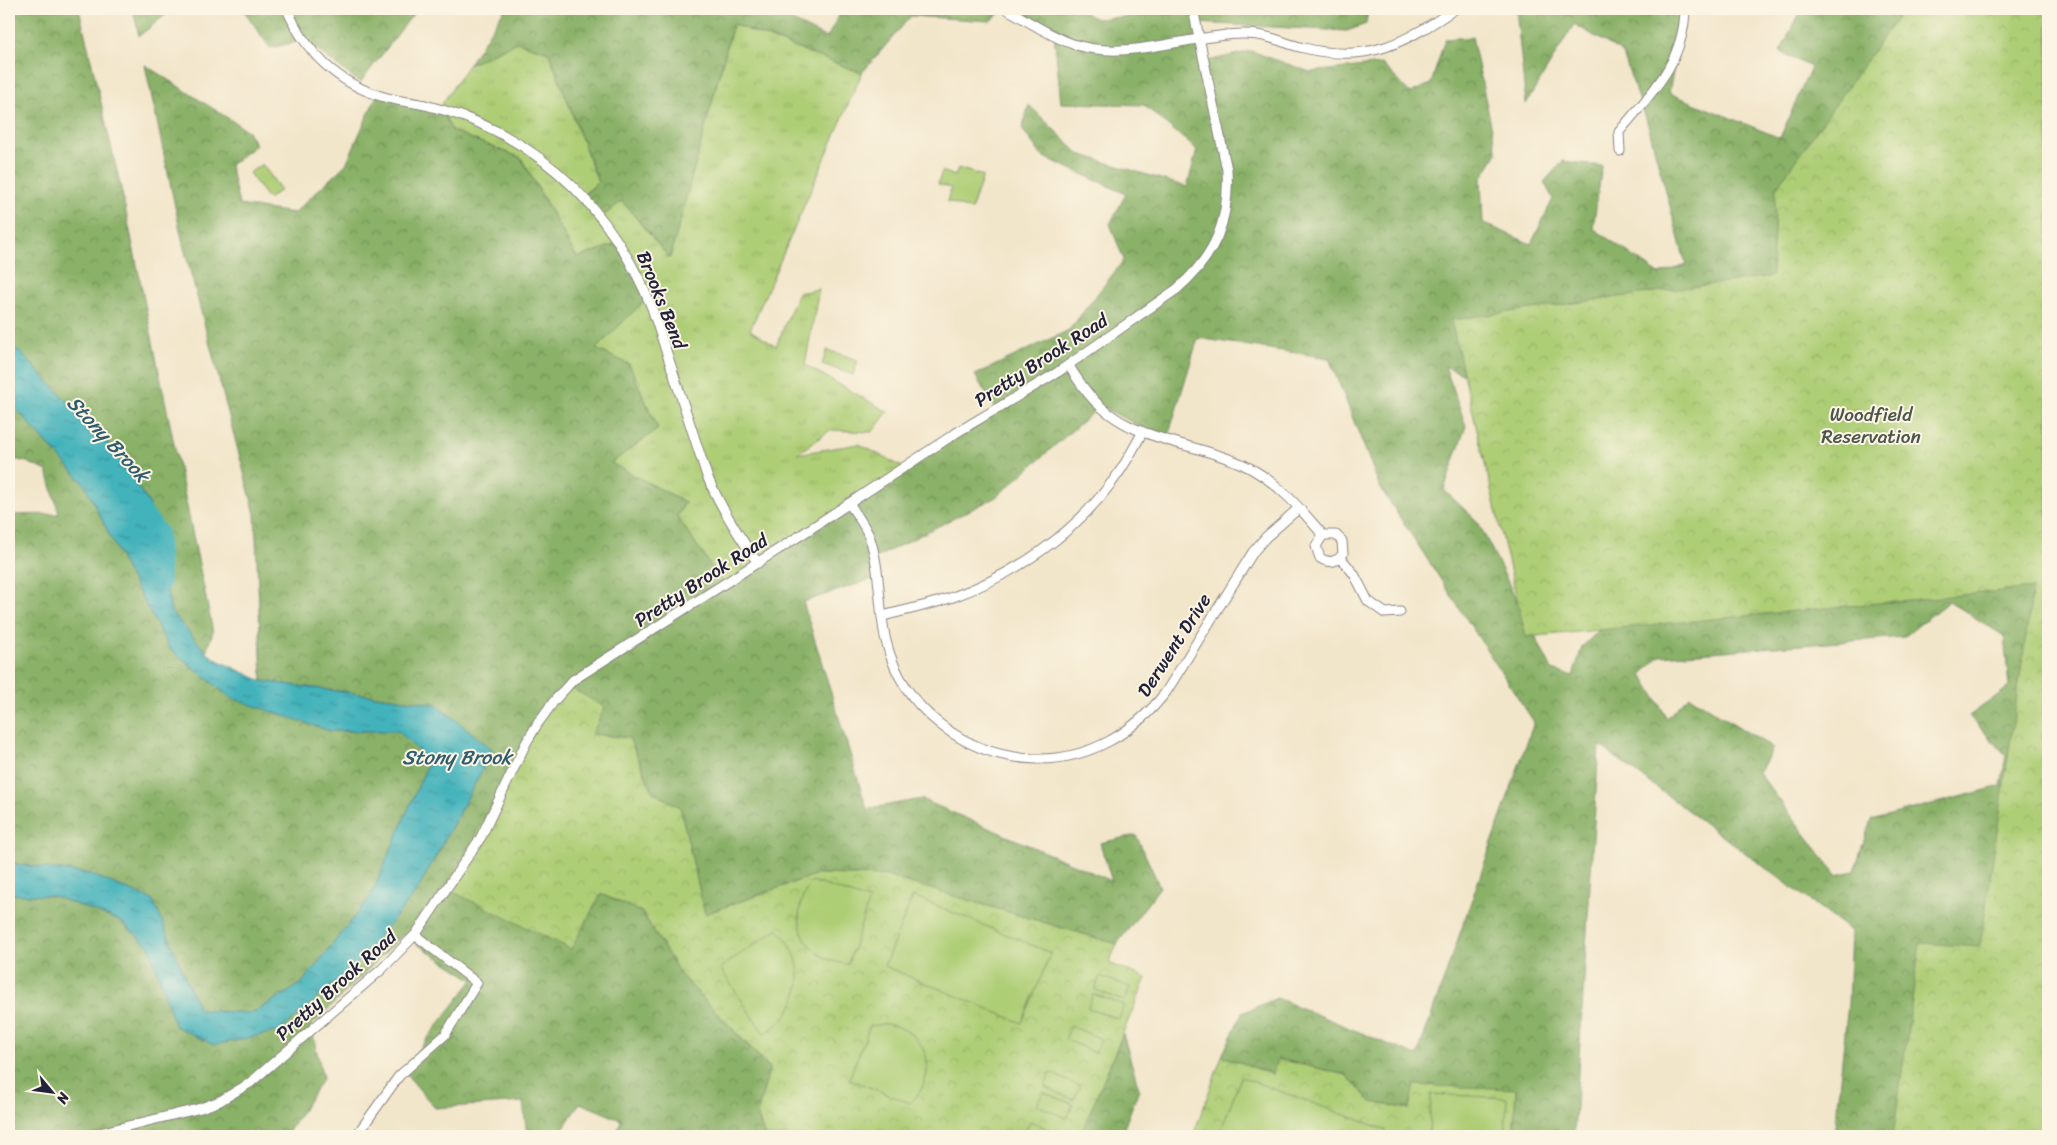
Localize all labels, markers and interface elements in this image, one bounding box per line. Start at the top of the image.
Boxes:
street label: Brooks Bend [627,246,697,355]
street label: Pretty Brook Road [967,304,1115,416]
water label: Stony Brook [58,387,160,493]
park label: Woodfield Reservation [1821,398,1921,453]
street label: Pretty Brook Road [627,524,775,636]
street label: Derwent Drive [1128,586,1220,704]
water label: Stony Brook [402,740,514,775]
street label: Pretty Brook Road [268,921,405,1049]
north arrow [28,1068,78,1118]
text: N [50,1087,77,1109]

